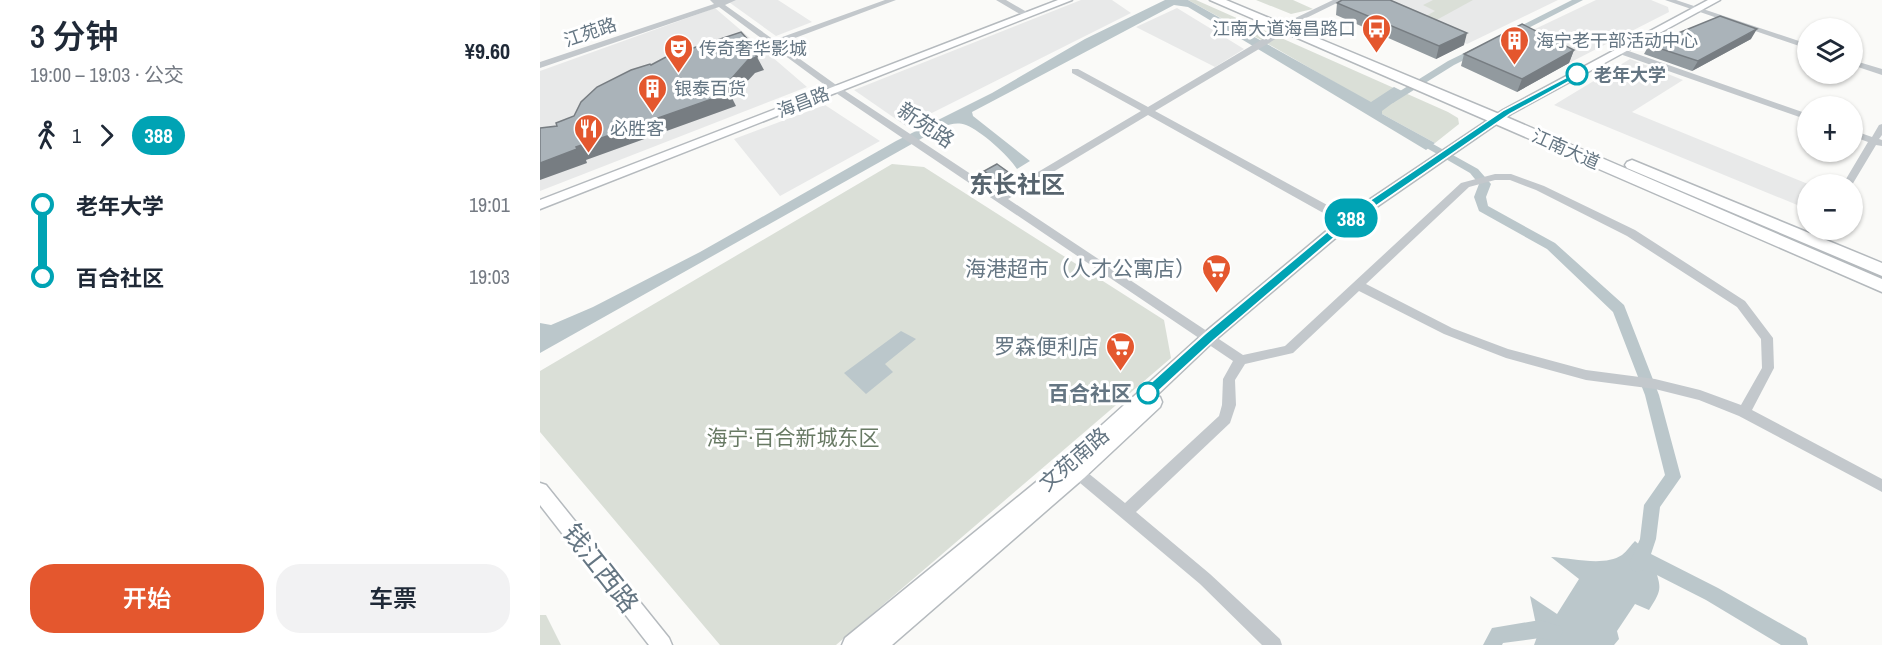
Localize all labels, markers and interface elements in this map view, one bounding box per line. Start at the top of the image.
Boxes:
street label: 江苑路 [560,11,620,53]
bus stop icon: 江南大道海昌路口 [1361,12,1393,54]
text: 3 分钟 [30,14,119,58]
place label: 江南大道海昌路口 [1212,16,1356,41]
map controls [1797,18,1863,240]
button: layers [1797,18,1863,84]
building icon: 海宁老干部活动中心 [1499,24,1531,66]
place label: 海宁老干部活动中心 [1536,28,1698,53]
theatre icon: 传奇奢华影城 [662,32,694,74]
text: ¥9.60 [465,36,510,66]
place label: 传奇奢华影城 [699,36,807,61]
text: 19:00 – 19:03 · 公交 [30,61,184,88]
place label: 老年大学 [1594,62,1666,87]
marker: 老年大学 [1566,63,1588,85]
building icon: 银泰百货 [637,72,669,114]
place label: 银泰百货 [674,76,746,101]
street label: 海昌路 [773,81,833,123]
street label: 新苑路 [892,95,960,155]
button: + [1797,96,1863,162]
restaurant icon: 必胜客 [573,112,605,154]
place label: 必胜客 [610,116,664,141]
icon: walk [30,119,63,152]
icon: forward [90,119,123,152]
text: 388 [144,121,173,150]
text: 1 [72,122,81,149]
street label: 江南大道 [1528,123,1604,175]
district label: 东长社区 [969,168,1065,200]
button: − [1797,174,1863,240]
text: 老年大学 [76,191,164,221]
text: 19:01 [469,191,510,218]
line badge: 388 [1316,198,1386,238]
text: 388 [1337,204,1365,233]
supermarket icon: 海港超市（人才公寓店） [1201,252,1233,294]
place label: 海港超市（人才公寓店） [965,254,1196,283]
text: 百合社区 [76,263,164,293]
text: 19:03 [469,263,510,290]
supermarket icon: 罗森便利店 [1104,330,1136,372]
place label: 罗森便利店 [994,332,1099,361]
place label: 百合社区 [1048,379,1132,408]
marker: 百合社区 [1137,382,1159,404]
street label: 文苑南路 [1033,421,1115,497]
park label: 海宁·百合新城东区 [707,423,879,452]
street label: 钱江西路 [555,516,647,620]
button: 开始 [30,564,264,633]
button: 车票 [276,564,510,633]

